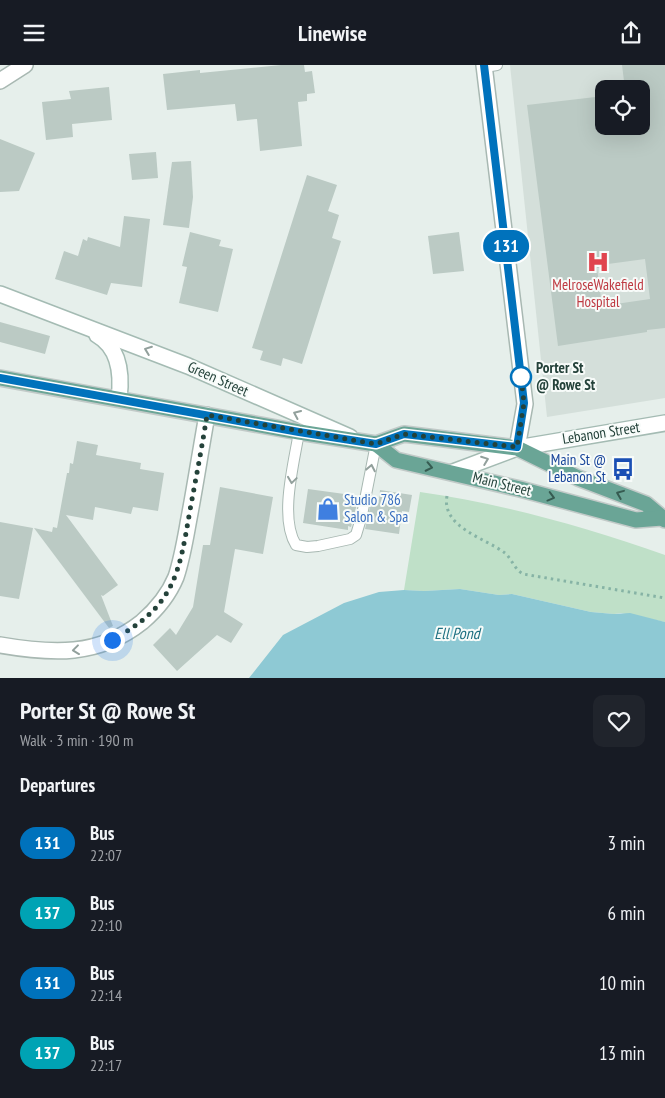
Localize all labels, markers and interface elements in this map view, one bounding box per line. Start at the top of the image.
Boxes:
icon: menu [20,19,48,47]
text: Linewise [298,19,367,47]
icon: share [617,19,645,47]
map controls [595,80,650,135]
button: locate [595,80,650,135]
line badge: 131 [477,230,535,262]
text: 131 [493,234,519,257]
hospital icon: MelroseWakefield Hospital [585,249,611,275]
place label: MelroseWakefield Hospital [552,275,644,311]
one-way arrow [144,346,153,357]
street label: Green Street [185,357,252,400]
place label: Porter St @ Rowe St [536,358,596,394]
marker: Porter St @ Rowe St [510,366,532,388]
one-way arrow [293,409,302,420]
street label: Lebanon Street [561,417,641,448]
place label: Main St @ Lebanon St [548,450,606,486]
one-way arrow [480,456,489,466]
bus stop icon: Main St @ Lebanon St [610,456,636,482]
one-way arrow [424,461,433,472]
one-way arrow [366,464,376,472]
street label: Main Street [471,467,533,500]
one-way arrow [287,476,297,484]
place label: Studio 786 Salon & Spa [344,490,408,526]
one-way arrow [616,490,625,500]
one-way arrow [546,491,554,501]
shop icon: Studio 786 Salon & Spa [315,496,341,522]
water label: Ell Pond [434,623,482,643]
your location [100,628,125,653]
one-way arrow [72,644,80,655]
text: Porter St @ Rowe St [20,695,195,726]
button: heart [593,695,645,747]
text: Walk · 3 min · 190 m [20,730,133,750]
text: Departures [20,773,95,797]
text: Bus [90,821,114,845]
text: 131 [35,831,60,854]
text: 3 min [608,831,645,855]
text: 22:07 [90,845,122,865]
text: Bus [90,891,114,915]
text: 137 [35,901,60,924]
text: 6 min [608,901,645,925]
text: 22:10 [90,915,122,935]
text: Bus [90,961,114,985]
text: 131 [35,971,60,994]
text: 10 min [599,971,645,995]
text: 22:14 [90,985,122,1005]
text: Bus [90,1031,114,1055]
text: 137 [35,1041,60,1064]
text: 13 min [599,1041,645,1065]
text: 22:17 [90,1055,122,1075]

